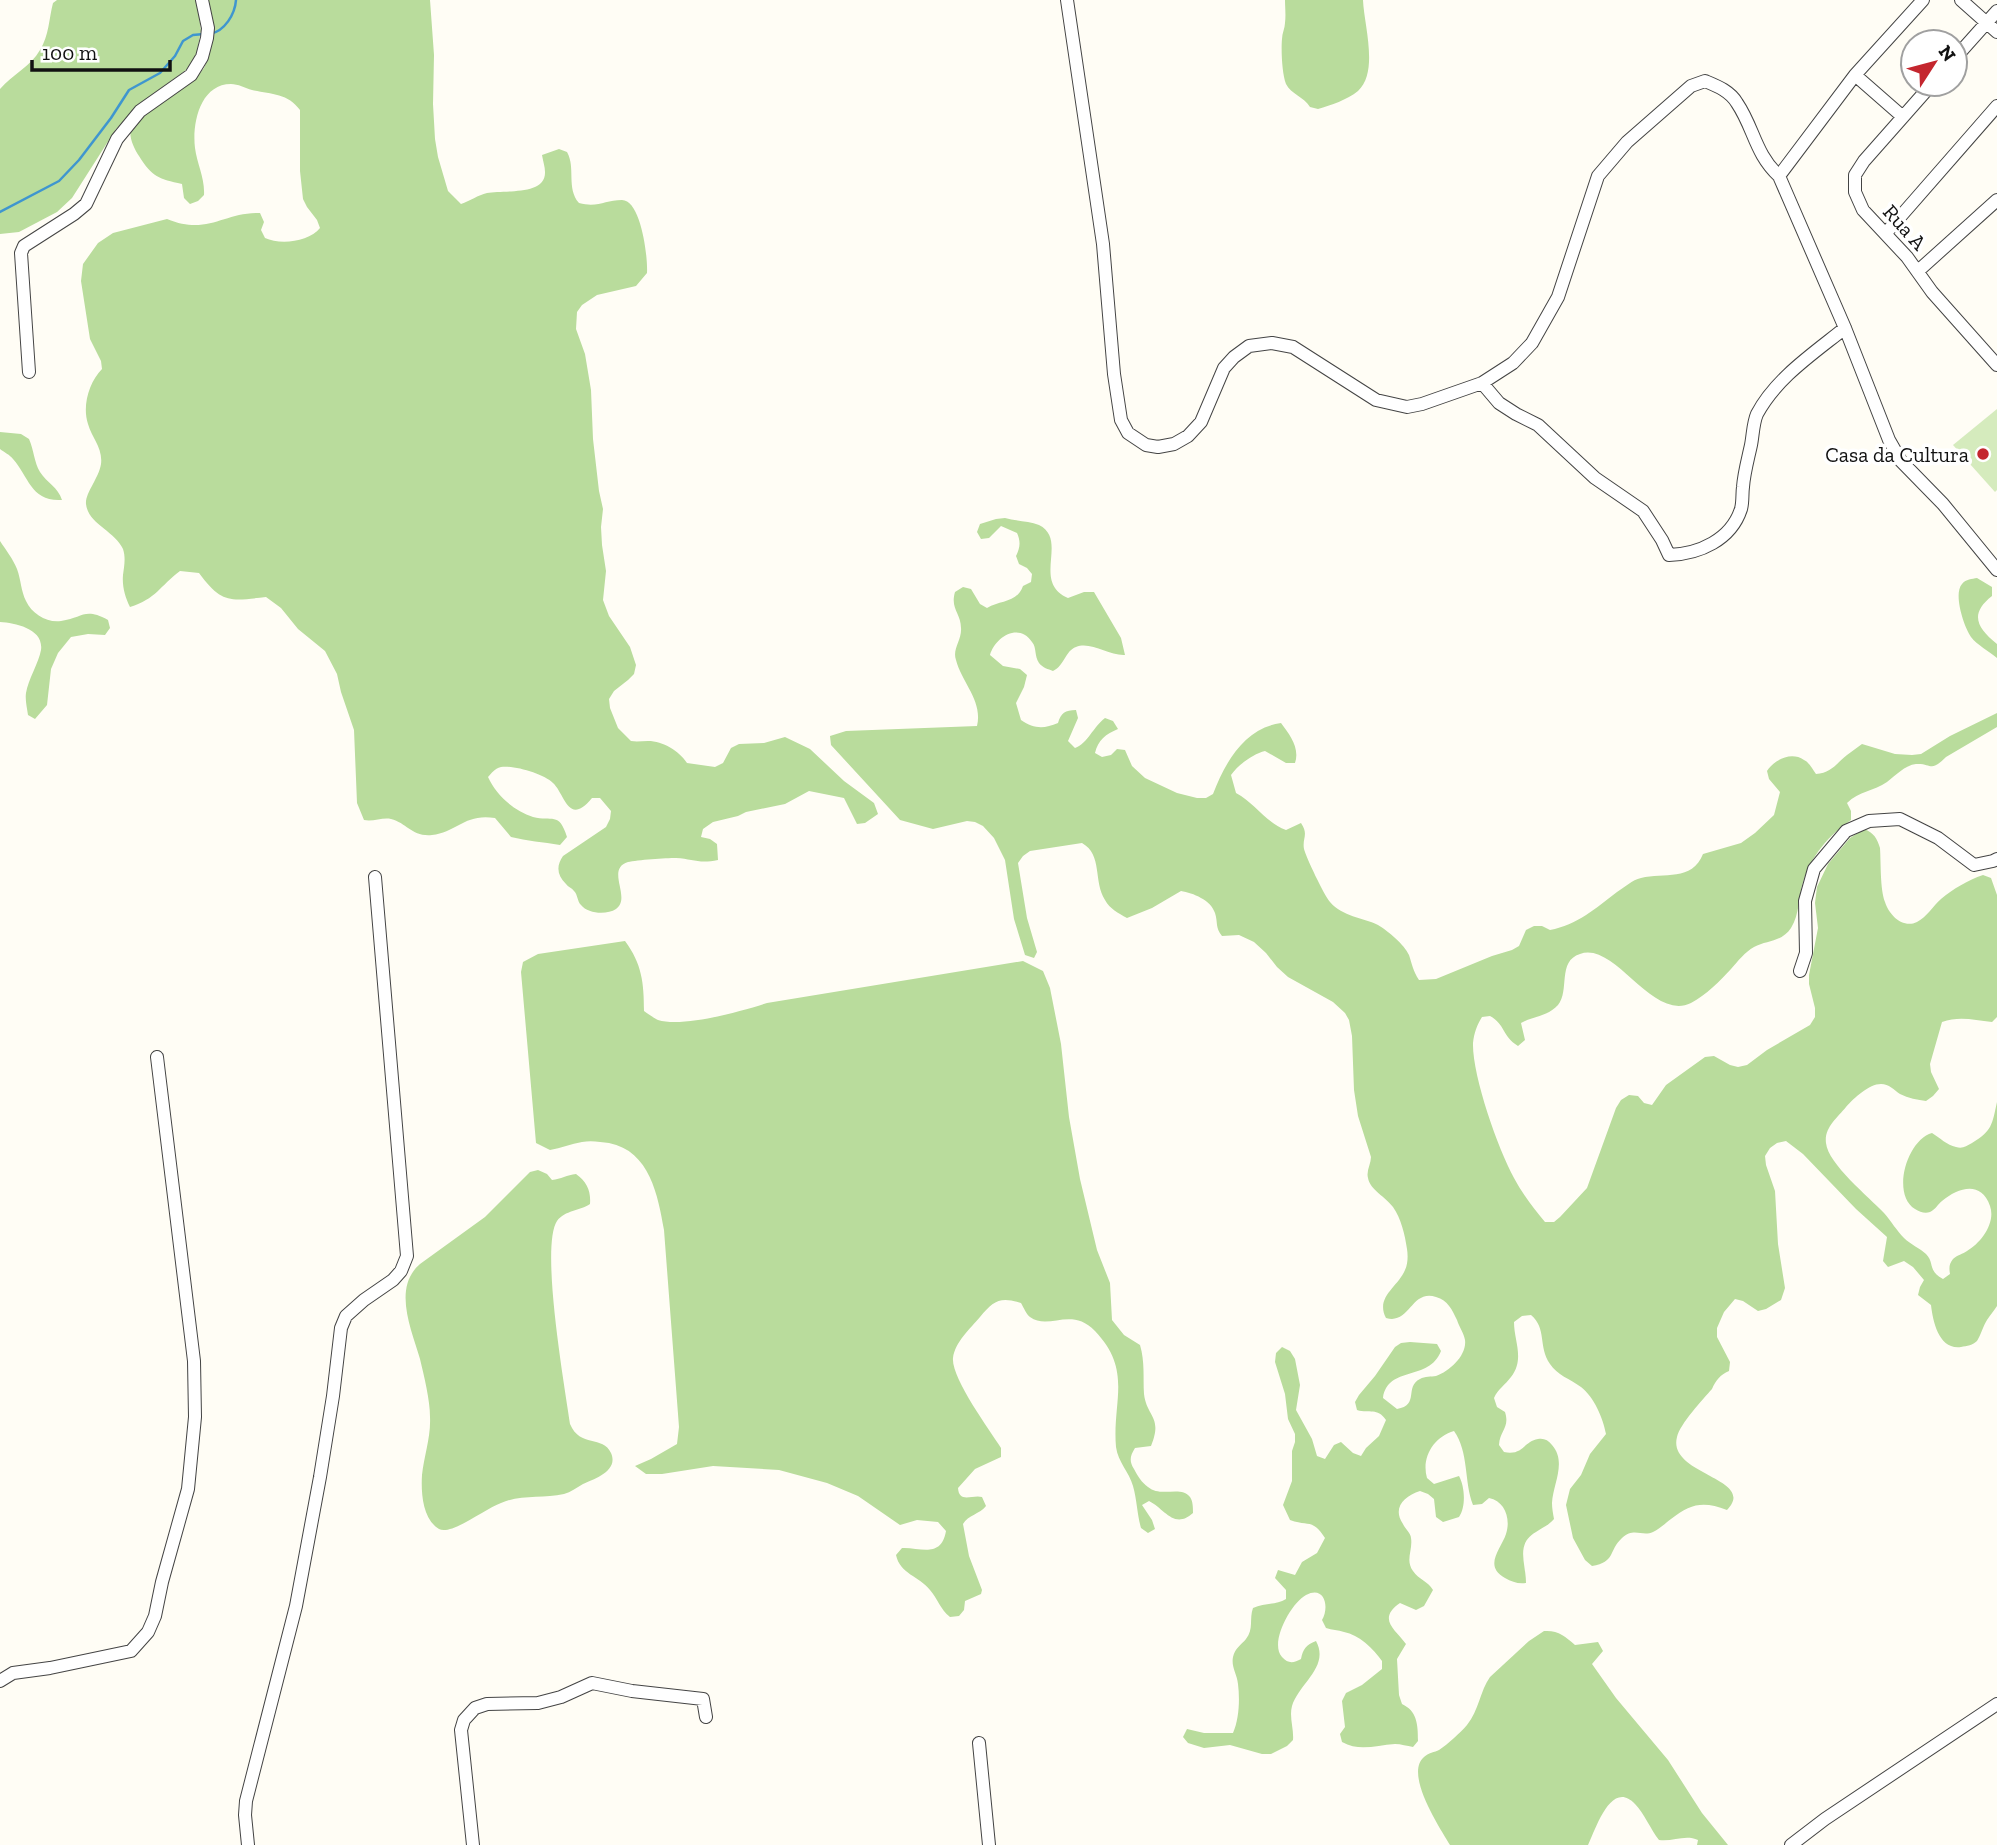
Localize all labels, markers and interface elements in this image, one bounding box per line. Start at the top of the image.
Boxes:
scale bar [32,28,170,72]
north arrow [1899,28,1969,98]
text: 100 m [42,40,97,65]
text: N [1934,41,1961,66]
street label: Rua A [1878,199,1932,255]
place label: Casa da Cultura [1825,442,1969,467]
marker: Casa da Cultura [1975,446,1991,462]

